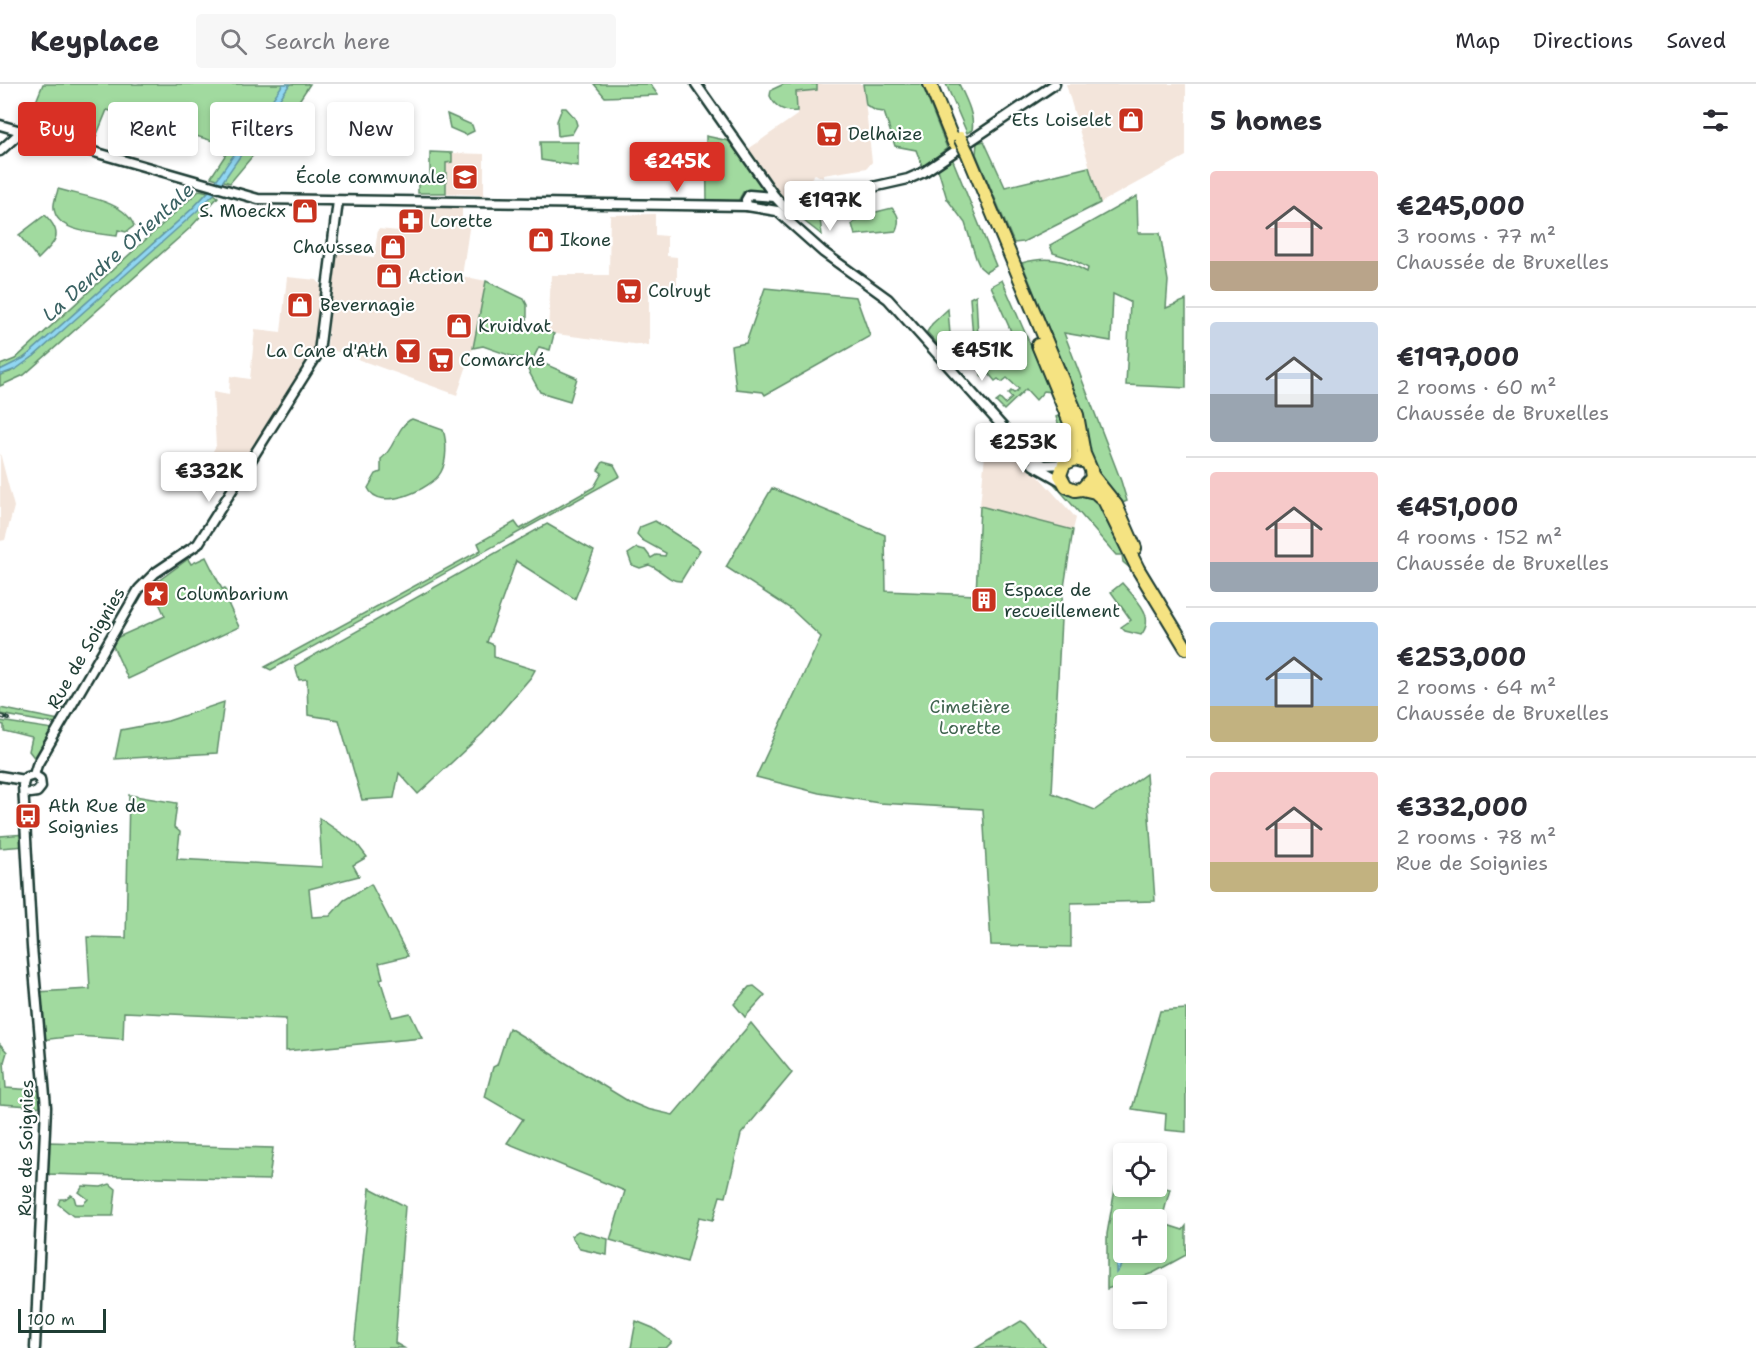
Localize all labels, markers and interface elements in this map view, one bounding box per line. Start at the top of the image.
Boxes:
search box [196,14,616,68]
text: Keyplace [30,22,160,60]
icon: search [217,25,250,58]
text: Search here [265,27,390,56]
text: Map [1455,27,1500,55]
text: Directions [1533,27,1633,55]
text: Saved [1666,27,1726,55]
chip: Buy [18,102,96,156]
chip: Rent [108,102,198,156]
chip: Filters [210,102,315,156]
chip: New [327,102,414,156]
text: 5 homes [1210,103,1322,138]
icon: filters [1699,104,1732,137]
shop icon: Ets Loiselet [1116,105,1146,135]
place label: Ets Loiselet [1012,108,1112,132]
supermarket icon: Delhaize [814,119,844,149]
place label: Delhaize [848,122,922,146]
pin: €245K [635,142,719,193]
text: €245K [644,148,710,174]
school or university icon: École communale [450,162,480,192]
place label: École communale [296,165,446,189]
water label: La Dendre Orientale [36,177,200,327]
pin: €197K [788,181,872,232]
text: €197K [798,187,862,213]
text: €245,000 [1396,188,1525,223]
icon: home [1258,195,1330,267]
shop icon: S. Moeckx [290,196,320,226]
place label: S. Moeckx [199,199,286,223]
pharmacy icon: Lorette [396,206,426,236]
place label: Lorette [430,209,493,233]
text: 3 rooms · 77 m² [1396,223,1556,249]
shop icon: Ikone [526,225,556,255]
place label: Ikone [560,228,611,252]
shop icon: Chaussea [378,232,408,262]
place label: Chaussea [293,235,374,259]
text: Chaussée de Bruxelles [1396,249,1609,275]
shop icon: Action [374,261,404,291]
place label: Action [408,264,464,288]
supermarket icon: Colruyt [614,276,644,306]
place label: Colruyt [648,279,711,303]
shop icon: Bevernagie [285,290,315,320]
place label: Bevernagie [320,293,415,317]
shop icon: Kruidvat [444,311,474,341]
place label: Kruidvat [478,314,552,338]
pin: €451K [940,331,1024,382]
bar icon: La Cane d'Ath [393,336,423,366]
text: €451K [951,337,1013,363]
place label: La Cane d'Ath [266,339,388,363]
text: €197,000 [1396,339,1519,374]
supermarket icon: Comarché [426,345,456,375]
icon: home [1258,346,1330,418]
place label: Comarché [460,348,545,372]
text: 2 rooms · 60 m² [1396,374,1556,400]
text: Chaussée de Bruxelles [1396,400,1609,426]
pin: €253K [981,423,1065,474]
text: €253K [989,429,1057,455]
pin: €332K [167,452,251,503]
text: €332K [175,458,243,484]
text: €451,000 [1396,489,1518,524]
icon: home [1258,496,1330,568]
text: 4 rooms · 152 m² [1396,524,1562,550]
text: Chaussée de Bruxelles [1396,550,1609,576]
place label: Espace de recueillement [1004,578,1120,623]
place icon: Columbarium [141,579,171,609]
place label: Columbarium [176,582,289,606]
street label: Rue de Soignies [41,583,131,713]
building icon: Espace de recueillement [969,585,999,615]
text: €253,000 [1396,639,1526,674]
icon: home [1258,646,1330,718]
text: 2 rooms · 64 m² [1396,674,1556,700]
park label: Cimetière Lorette [929,695,1011,740]
text: Chaussée de Bruxelles [1396,700,1609,726]
text: €332,000 [1396,789,1528,824]
place label: Ath Rue de Soignies [48,794,146,839]
icon: home [1258,796,1330,868]
bus stop icon: Ath Rue de Soignies [13,801,43,831]
text: 2 rooms · 78 m² [1396,824,1556,850]
text: Rue de Soignies [1396,850,1548,876]
street label: Rue de Soignies [13,1079,39,1217]
map controls [1113,1143,1167,1329]
button: locate [1113,1143,1167,1197]
button: + [1113,1209,1167,1263]
button: − [1113,1275,1167,1329]
scale bar [18,1306,106,1334]
text: 100 m [27,1309,75,1330]

